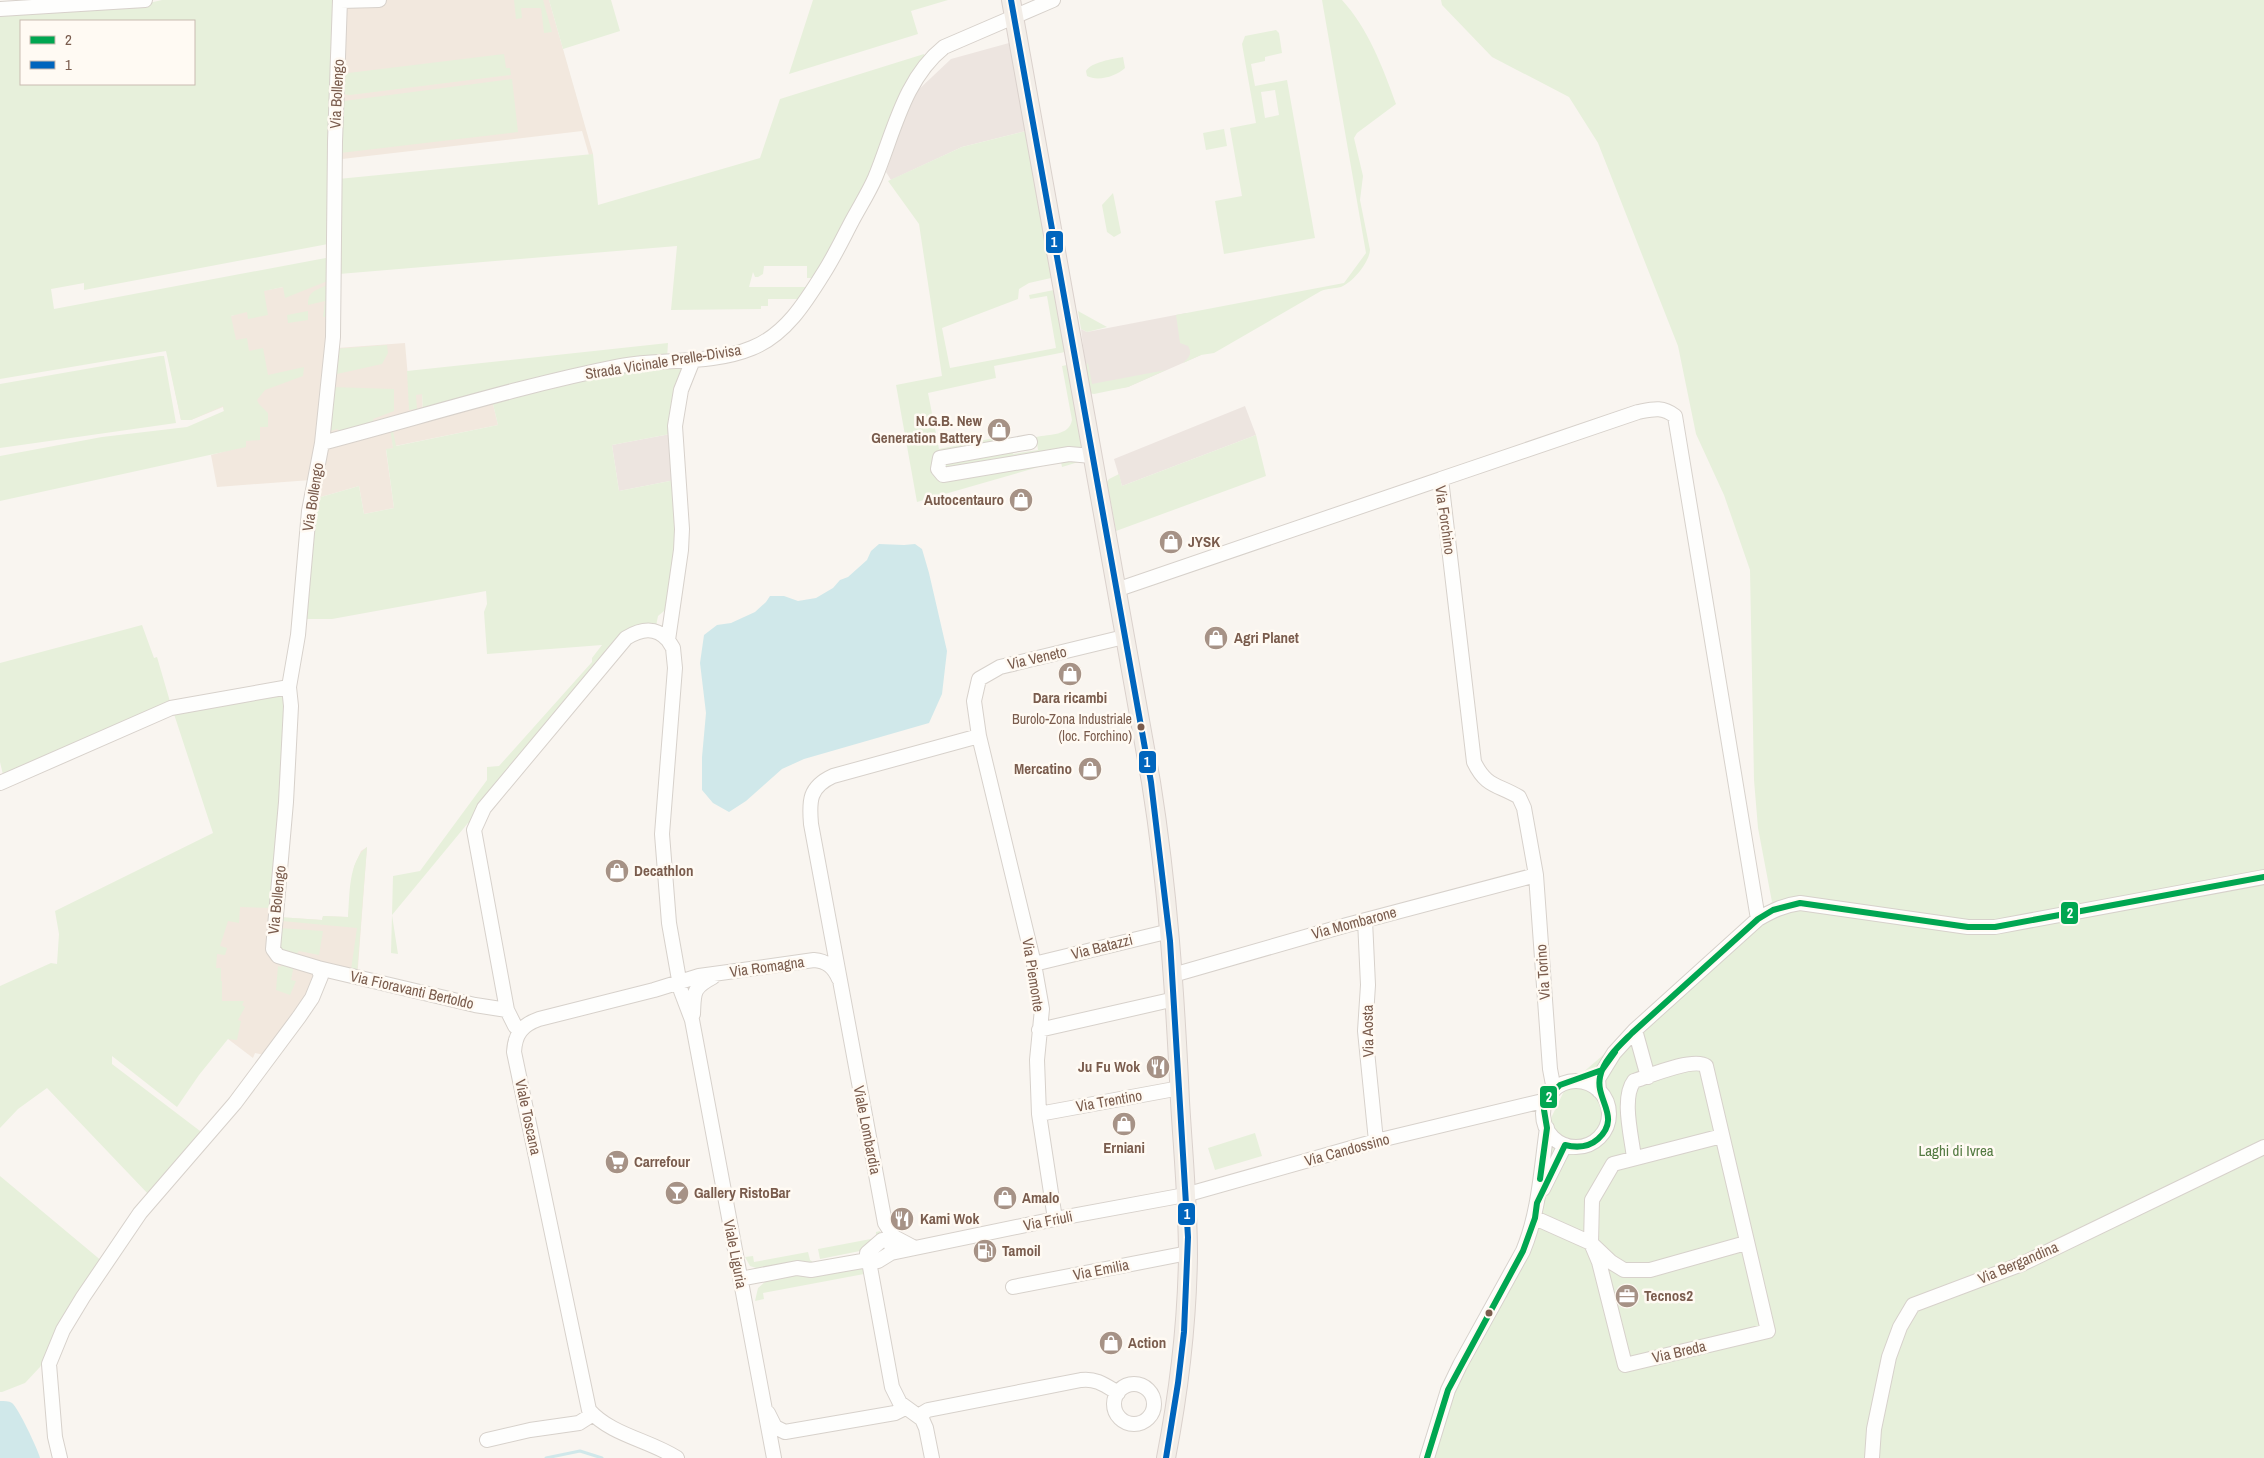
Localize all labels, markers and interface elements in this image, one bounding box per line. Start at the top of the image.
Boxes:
legend [20,20,195,85]
text: 2 [65,29,72,50]
text: 1 [65,54,72,75]
street label: Via Bollengo [324,59,349,129]
line badge: 1 [1045,230,1064,254]
text: 1 [1051,233,1058,251]
street label: Strada Vicinale Prelle-Divisa [583,339,743,384]
place label: N.G.B. New Generation Battery [871,410,982,448]
shop icon: N.G.B. New Generation Battery [986,417,1012,443]
street label: Via Bollengo [297,461,328,533]
street label: Via Forchino [1430,484,1461,556]
shop icon: Autocentauro [1008,487,1034,513]
place label: Autocentauro [924,489,1004,510]
shop icon: JYSK [1158,529,1184,555]
place label: JYSK [1188,531,1220,552]
shop icon: Agri Planet [1203,625,1229,651]
place label: Agri Planet [1234,627,1299,648]
street label: Via Veneto [1005,641,1069,674]
shop icon: Dara ricambi [1057,661,1083,687]
place label: Dara ricambi [1033,687,1107,708]
place label: Burolo-Zona Industriale (loc. Forchino) [1012,710,1132,745]
marker: Burolo-Zona Industriale (loc. Forchino) [1136,722,1146,732]
line badge: 1 [1138,750,1157,774]
text: 1 [1144,753,1151,771]
shop icon: Mercatino [1077,756,1103,782]
place label: Mercatino [1014,758,1072,779]
shop icon: Decathlon [604,858,630,884]
place label: Decathlon [634,860,693,881]
street label: Via Bollengo [262,864,291,936]
street label: Via Mombarone [1309,901,1399,944]
line badge: 2 [2060,901,2079,925]
text: 2 [2067,904,2073,922]
street label: Via Batazzi [1069,929,1135,964]
street label: Via Piemonte [1017,937,1050,1013]
street label: Via Torino [1530,943,1555,1001]
street label: Via Romagna [728,951,806,982]
street label: Via Fioravanti Bertoldo [348,965,476,1014]
street label: Via Aosta [1357,1004,1378,1057]
restaurant icon: Ju Fu Wok [1145,1054,1171,1080]
place label: Ju Fu Wok [1078,1056,1140,1077]
street label: Viale Toscana [510,1077,547,1157]
street label: Viale Lombardia [849,1084,886,1176]
street label: Via Trentino [1074,1084,1144,1117]
line badge: 2 [1539,1085,1558,1109]
text: 2 [1546,1088,1552,1106]
shop icon: Erniani [1111,1111,1137,1137]
street label: Via Candossino [1302,1128,1392,1171]
place label: Erniani [1103,1137,1145,1158]
park label: Laghi di Ivrea [1918,1140,1994,1161]
supermarket icon: Carrefour [604,1149,630,1175]
place label: Carrefour [634,1151,690,1172]
bar icon: Gallery RistoBar [664,1180,690,1206]
place label: Gallery RistoBar [694,1182,791,1203]
shop icon: Amalo [992,1185,1018,1211]
place label: Amalo [1022,1187,1060,1208]
line badge: 1 [1177,1202,1196,1226]
street label: Via Friuli [1022,1205,1074,1236]
text: 1 [1184,1205,1191,1223]
restaurant icon: Kami Wok [889,1206,915,1232]
place label: Kami Wok [920,1208,979,1229]
street label: Viale Liguria [719,1218,752,1290]
street label: Via Bergandina [1974,1236,2061,1289]
fuel station icon: Tamoil [972,1238,998,1264]
place label: Tamoil [1002,1240,1041,1261]
street label: Via Emilia [1071,1254,1131,1285]
office icon: Tecnos2 [1614,1283,1640,1309]
place label: Tecnos2 [1644,1285,1693,1306]
unlabelled marker [1484,1308,1494,1318]
shop icon: Action [1098,1330,1124,1356]
place label: Action [1128,1332,1166,1353]
street label: Via Breda [1650,1335,1708,1368]

